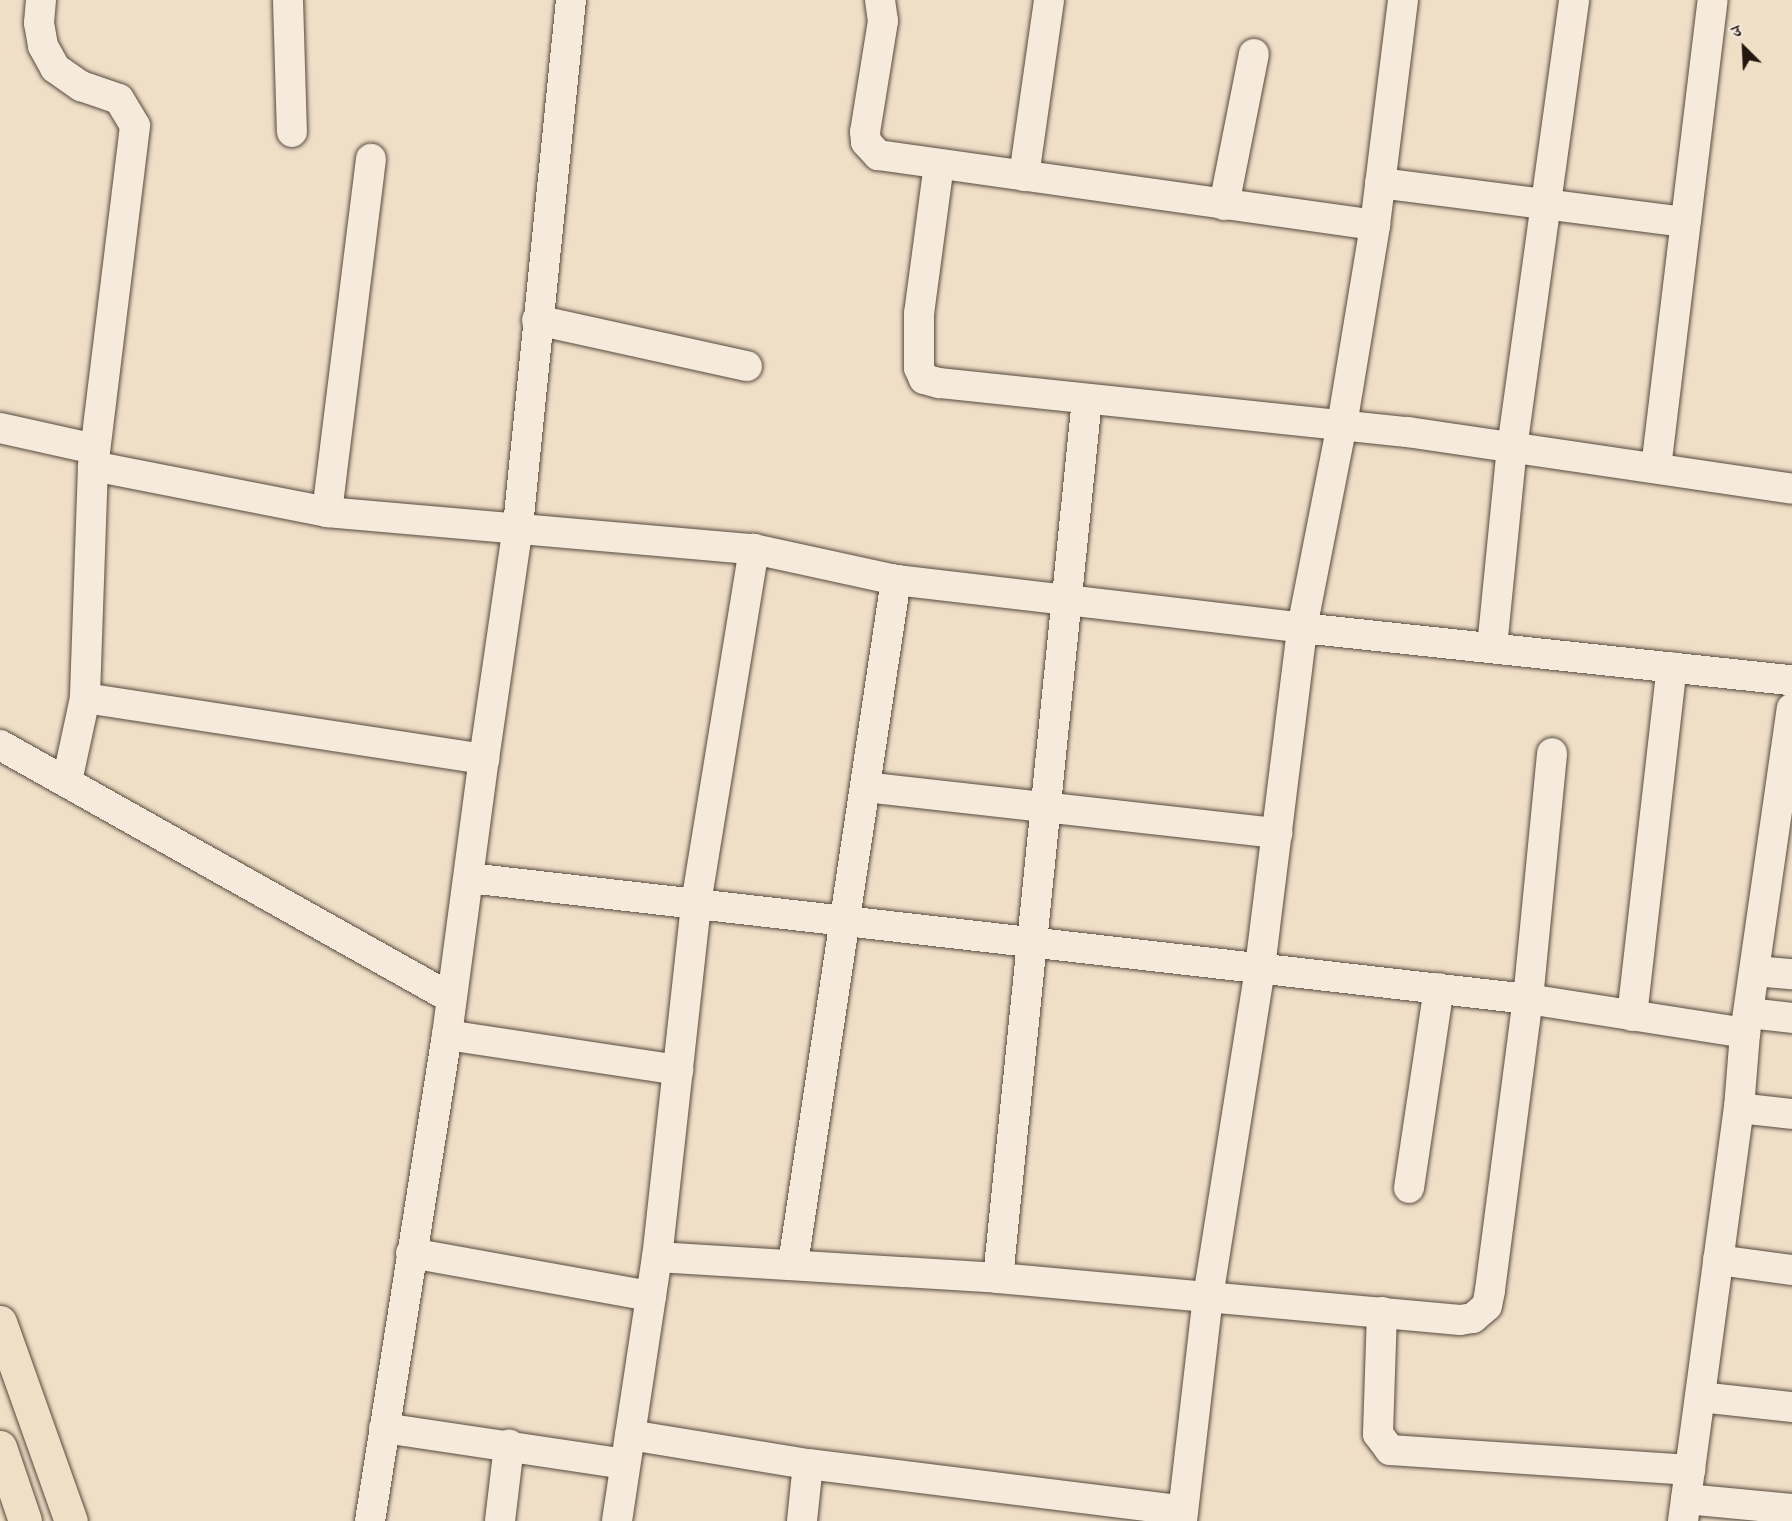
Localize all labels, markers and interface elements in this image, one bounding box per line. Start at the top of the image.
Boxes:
north arrow [1714,18,1774,78]
text: उ [1729,21,1744,42]

